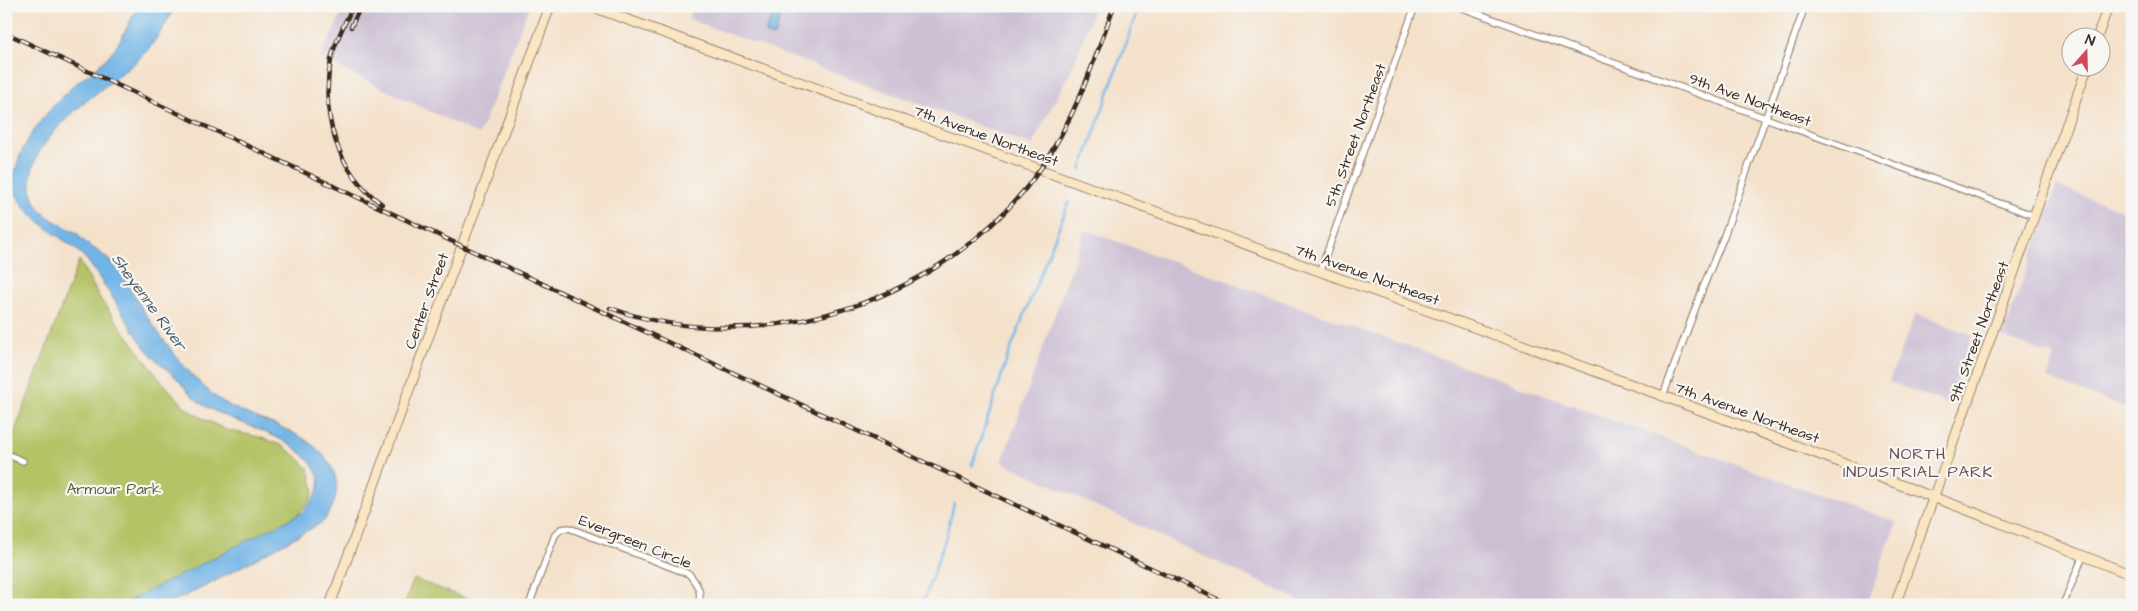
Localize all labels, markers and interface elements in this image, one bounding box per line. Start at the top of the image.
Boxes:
north arrow [2060,28,2110,78]
text: N [2083,30,2098,52]
street label: 5th Street Northeast [1320,60,1392,210]
street label: 9th Ave Northeast [1686,68,1814,132]
street label: 7th Avenue Northeast [911,100,1061,172]
street label: 7th Avenue Northeast [1292,239,1442,311]
water label: Sheyenne River [106,249,193,357]
street label: Center Street [400,250,454,352]
street label: 9th Street Northeast [1944,258,2014,406]
street label: 7th Avenue Northeast [1672,377,1822,449]
district label: NORTH INDUSTRIAL PARK [1843,443,1993,483]
park label: Armour Park [67,479,161,500]
street label: Evergreen Circle [575,510,695,575]

